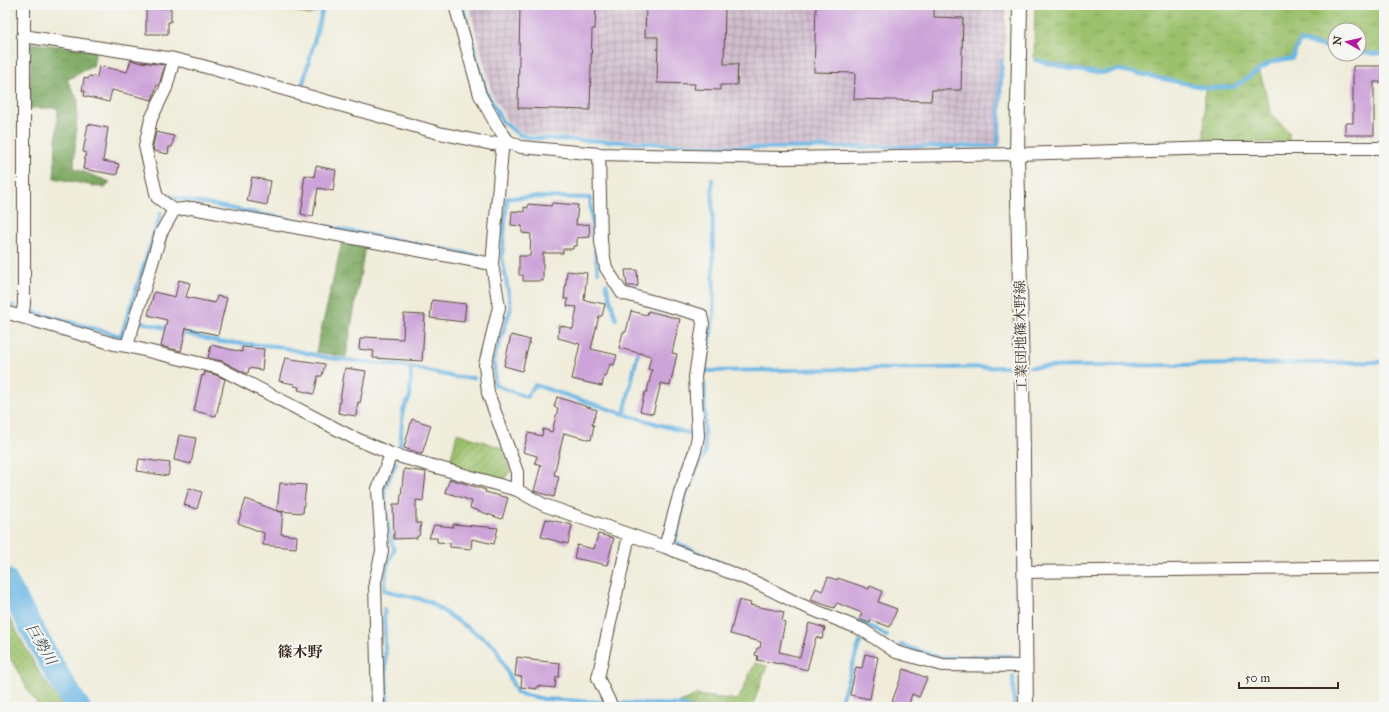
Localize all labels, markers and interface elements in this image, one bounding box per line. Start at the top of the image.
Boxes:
north arrow [1327,22,1367,62]
text: N [1331,34,1345,46]
street label: 工業団地篠木野線 [1012,280,1030,392]
water label: 巨勢川 [22,620,61,670]
district label: 篠木野 [277,643,323,661]
scale bar [1239,664,1338,690]
text: 50 m [1245,671,1270,685]

